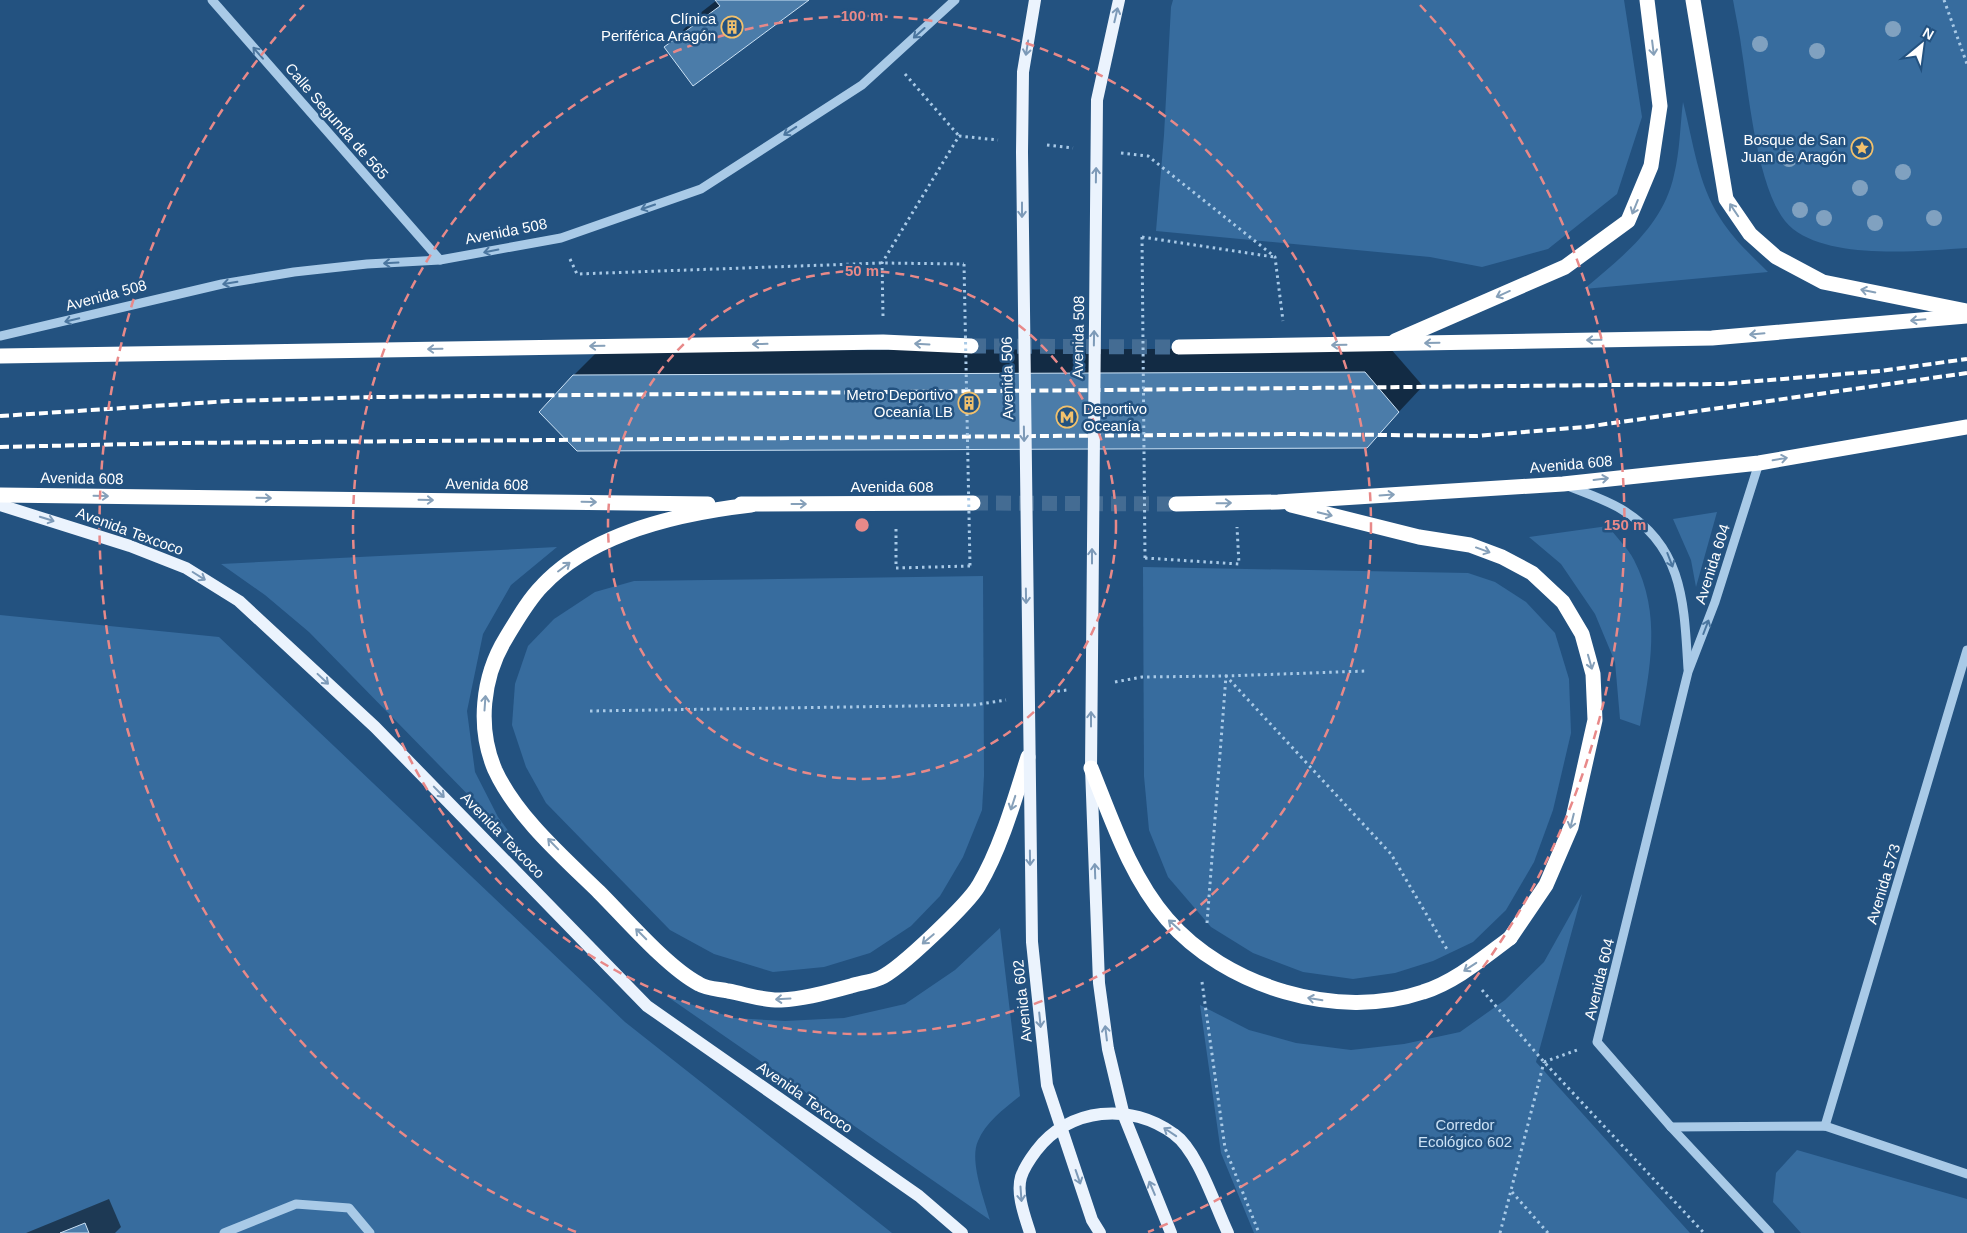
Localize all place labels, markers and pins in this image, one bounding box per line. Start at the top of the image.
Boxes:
place label: Clínica Periférica Aragón [601,10,717,44]
building icon: Clínica Periférica Aragón [720,15,744,39]
place label: Bosque de San Juan de Aragón [1741,131,1846,165]
place icon: Bosque de San Juan de Aragón [1850,136,1874,160]
place label: Metro Deportivo Oceanía LB [846,386,953,420]
building icon: Metro Deportivo Oceanía LB [957,391,981,415]
place label: Deportivo Oceanía [1083,400,1147,434]
metro station icon: Deportivo Oceanía [1055,405,1079,429]
centre of rings [853,516,871,534]

